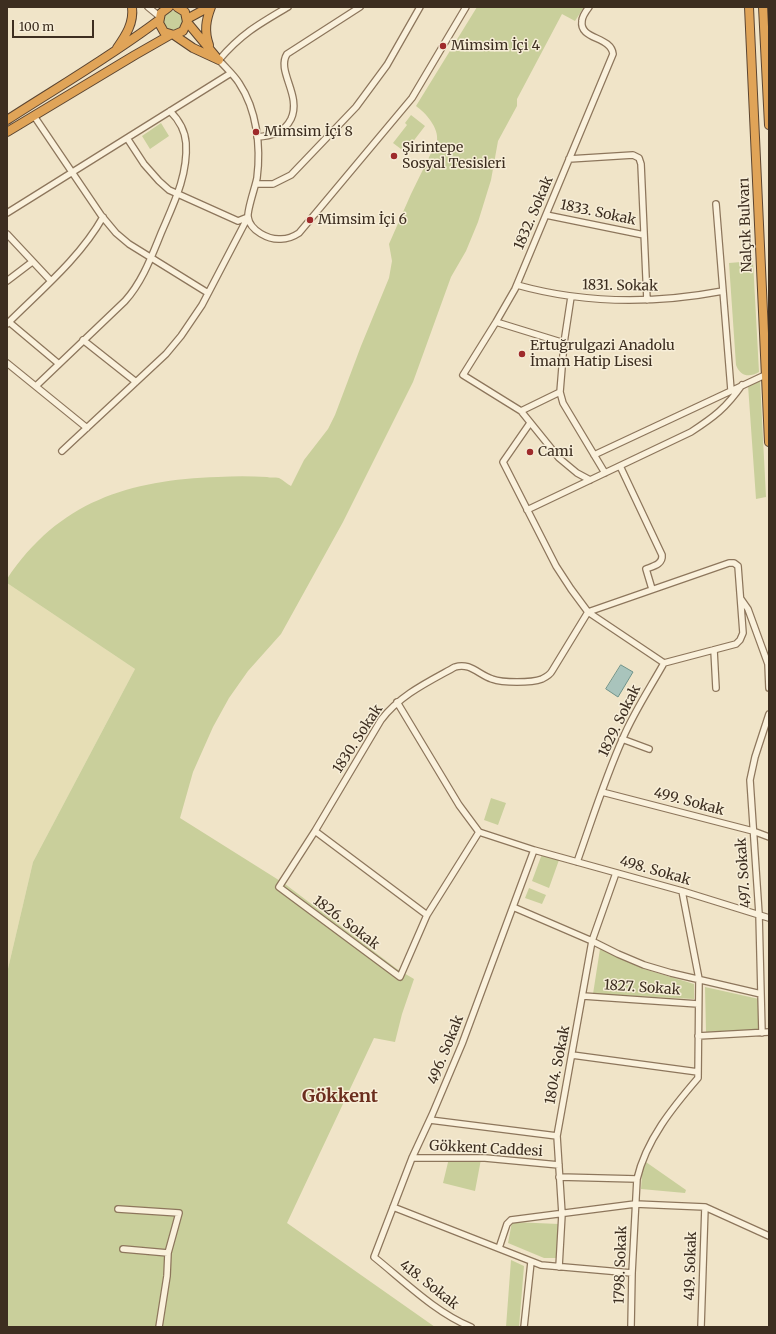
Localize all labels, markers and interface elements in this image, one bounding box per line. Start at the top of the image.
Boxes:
scale bar [14,12,96,38]
text: 100 m [19,19,54,34]
place label: Mimsim İçi 4 [451,38,540,54]
marker: Mimsim İçi 4 [438,41,448,51]
place label: Mimsim İçi 8 [264,124,353,140]
marker: Mimsim İçi 8 [251,127,261,137]
place label: Şirintepe Sosyal Tesisleri [402,140,506,172]
marker: Şirintepe Sosyal Tesisleri [389,151,399,161]
street label: 1832. Sokak [511,174,557,252]
street label: Nalçık Bulvarı [736,177,756,273]
street label: 1833. Sokak [558,197,638,229]
place label: Mimsim İçi 6 [318,212,407,228]
marker: Mimsim İçi 6 [305,215,315,225]
street label: 1831. Sokak [582,277,658,295]
place label: Ertuğrulgazi Anadolu İmam Hatip Lisesi [530,338,675,370]
marker: Ertuğrulgazi Anadolu İmam Hatip Lisesi [517,349,527,359]
place label: Cami [538,444,573,460]
marker: Cami [525,447,535,457]
street label: 1829. Sokak [595,682,645,760]
street label: 1830. Sokak [330,701,386,777]
street label: 499. Sokak [652,785,726,819]
street label: 497. Sokak [733,837,755,909]
street label: 498. Sokak [618,853,692,889]
street label: 1826. Sokak [309,893,383,953]
street label: 1827. Sokak [603,977,681,999]
street label: 496. Sokak [425,1013,467,1087]
street label: 1804. Sokak [542,1024,574,1106]
district label: Gökkent [302,1086,378,1108]
street label: Gökkent Caddesi [429,1138,543,1160]
street label: 1798. Sokak [611,1226,631,1304]
street label: 419. Sokak [681,1231,701,1301]
street label: 418. Sokak [396,1257,462,1313]

